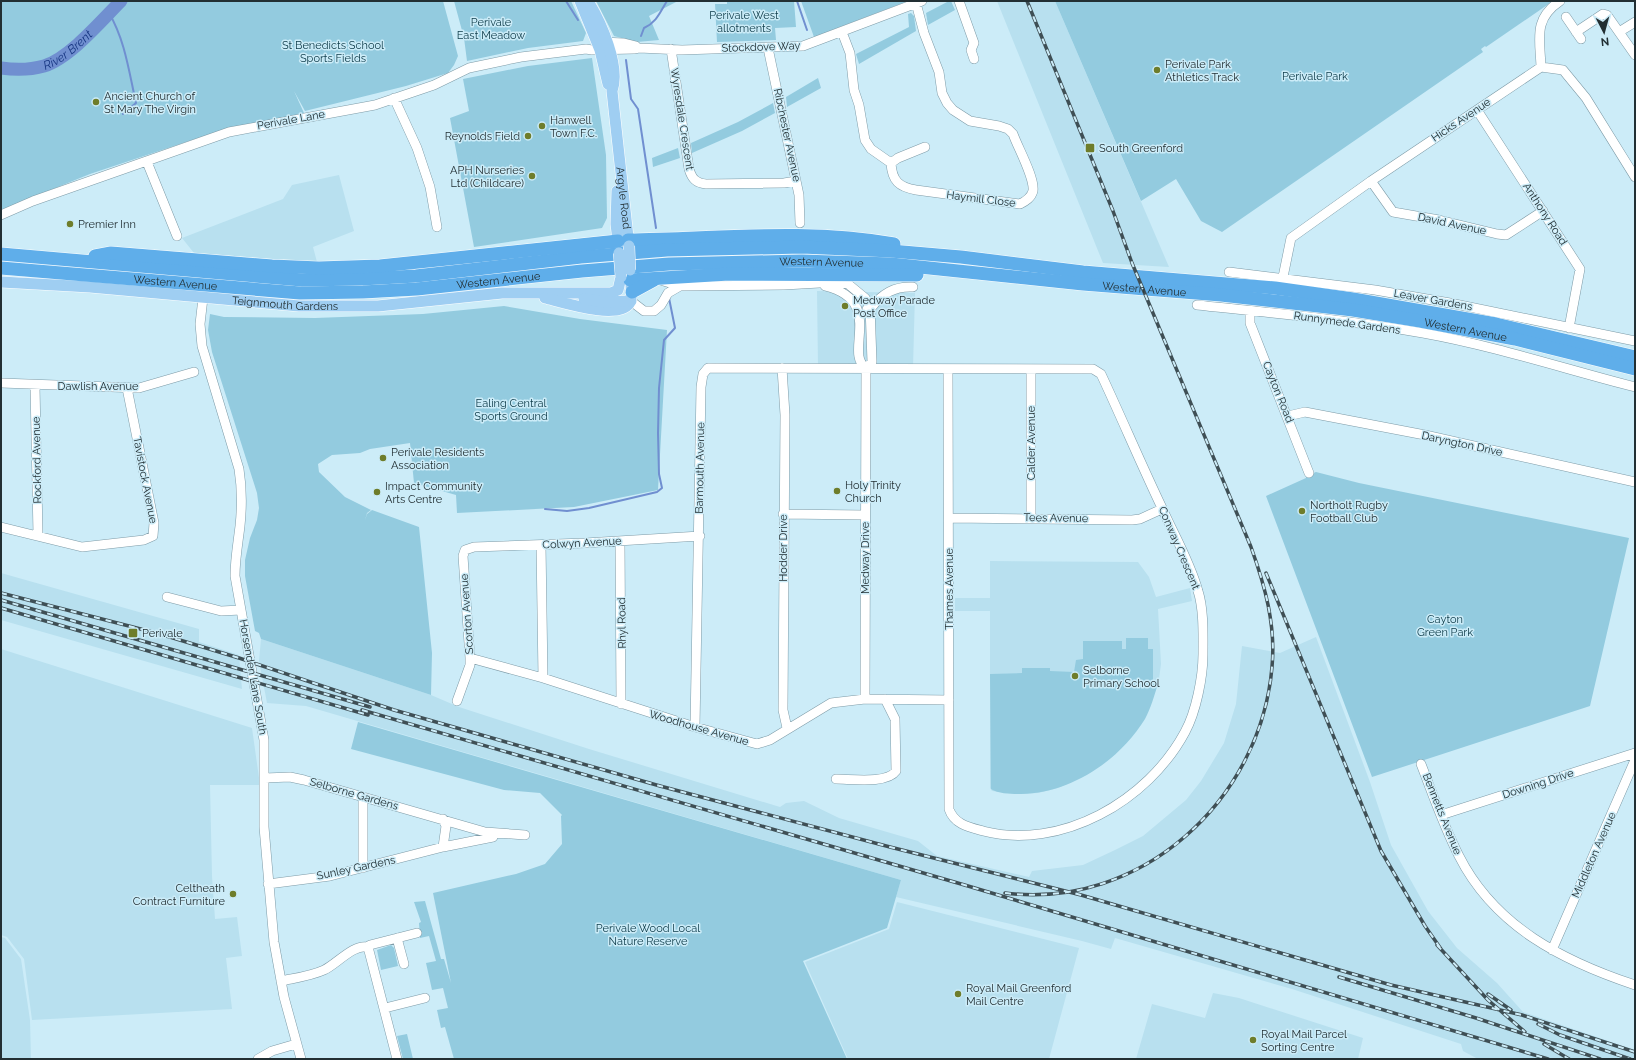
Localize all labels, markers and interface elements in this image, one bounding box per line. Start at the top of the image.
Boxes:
park label: Perivale West allotments [709,9,779,35]
north arrow [1584,12,1624,52]
park label: Perivale East Meadow [457,16,525,42]
water label: River Brent [41,27,95,73]
text: N [1600,35,1610,48]
park label: St Benedicts School Sports Fields [282,39,384,65]
street label: Stockdove Way [721,39,801,55]
place label: Perivale Park Athletics Track [1165,58,1239,84]
marker: Perivale Park Athletics Track [1152,65,1162,75]
street label: Wyresdale Crescent [667,67,697,171]
park label: Perivale Park [1282,70,1348,83]
street label: Ribchester Avenue [771,87,803,183]
place label: Ancient Church of St Mary The Virgin [104,90,196,116]
street label: Hicks Avenue [1429,95,1494,145]
marker: Ancient Church of St Mary The Virgin [91,97,101,107]
street label: Perivale Lane [256,108,326,132]
place label: Hanwell Town F.C. [550,114,597,140]
marker: Hanwell Town F.C. [537,121,547,131]
place label: Reynolds Field [445,130,520,143]
marker: Reynolds Field [523,131,533,141]
marker: South Greenford [1084,142,1096,154]
place label: South Greenford [1099,142,1183,155]
place label: APH Nurseries Ltd (Childcare) [450,164,524,190]
street label: Argyle Road [614,166,634,230]
marker: APH Nurseries Ltd (Childcare) [527,171,537,181]
street label: Anthony Road [1520,180,1570,248]
street label: Haymill Close [946,188,1017,210]
street label: David Avenue [1417,210,1488,238]
place label: Premier Inn [78,218,136,231]
marker: Premier Inn [65,219,75,229]
street label: Western Avenue [779,254,864,270]
street label: Western Avenue [456,269,541,291]
street label: Western Avenue [133,273,218,293]
street label: Western Avenue [1102,279,1187,299]
street label: Leaver Gardens [1393,287,1473,313]
street label: Teignmouth Gardens [231,293,338,313]
place label: Medway Parade Post Office [853,294,935,320]
marker: Medway Parade Post Office [840,301,850,311]
street label: Runnymede Gardens [1293,309,1401,337]
street label: Western Avenue [1423,315,1509,344]
street label: Cayton Road [1260,359,1296,425]
street label: Dawlish Avenue [58,380,139,393]
park label: Ealing Central Sports Ground [474,397,548,423]
street label: Calder Avenue [1025,405,1038,480]
street label: Rockford Avenue [30,416,44,504]
street label: Barmouth Avenue [693,422,707,514]
street label: Daryngton Drive [1420,429,1504,459]
street label: Tavistock Avenue [130,436,160,525]
place label: Perivale Residents Association [391,446,484,472]
marker: Perivale Residents Association [378,453,388,463]
place label: Holy Trinity Church [845,479,901,505]
place label: Impact Community Arts Centre [385,480,482,506]
marker: Holy Trinity Church [832,486,842,496]
marker: Impact Community Arts Centre [372,487,382,497]
place label: Northolt Rugby Football Club [1310,499,1388,525]
street label: Conway Crescent [1156,505,1202,592]
marker: Northolt Rugby Football Club [1297,506,1307,516]
street label: Tees Avenue [1024,511,1089,525]
street label: Hodder Drive [777,514,790,582]
street label: Medway Drive [859,521,872,594]
street label: Colwyn Avenue [542,534,622,552]
street label: Thames Avenue [943,547,956,630]
street label: Scorton Avenue [458,573,476,655]
street label: Rhyl Road [615,597,629,649]
park label: Cayton Green Park [1417,613,1473,639]
street label: Horsenden Lane South [236,618,270,736]
marker: Perivale [127,627,139,639]
place label: Perivale [142,627,183,640]
place label: Selborne Primary School [1083,664,1160,690]
marker: Selborne Primary School [1070,671,1080,681]
street label: Woodhouse Avenue [648,708,751,749]
street label: Downing Drive [1501,766,1576,802]
street label: Bennetts Avenue [1420,771,1464,857]
street label: Selborne Gardens [308,775,400,813]
street label: Middleton Avenue [1569,810,1619,900]
street label: Sunley Gardens [316,853,396,883]
place label: Celtheath Contract Furniture [133,882,226,908]
marker: Celtheath Contract Furniture [228,889,238,899]
park label: Perivale Wood Local Nature Reserve [596,922,700,948]
place label: Royal Mail Greenford Mail Centre [966,982,1072,1008]
marker: Royal Mail Greenford Mail Centre [953,989,963,999]
place label: Royal Mail Parcel Sorting Centre [1261,1028,1347,1054]
marker: Royal Mail Parcel Sorting Centre [1248,1035,1258,1045]

